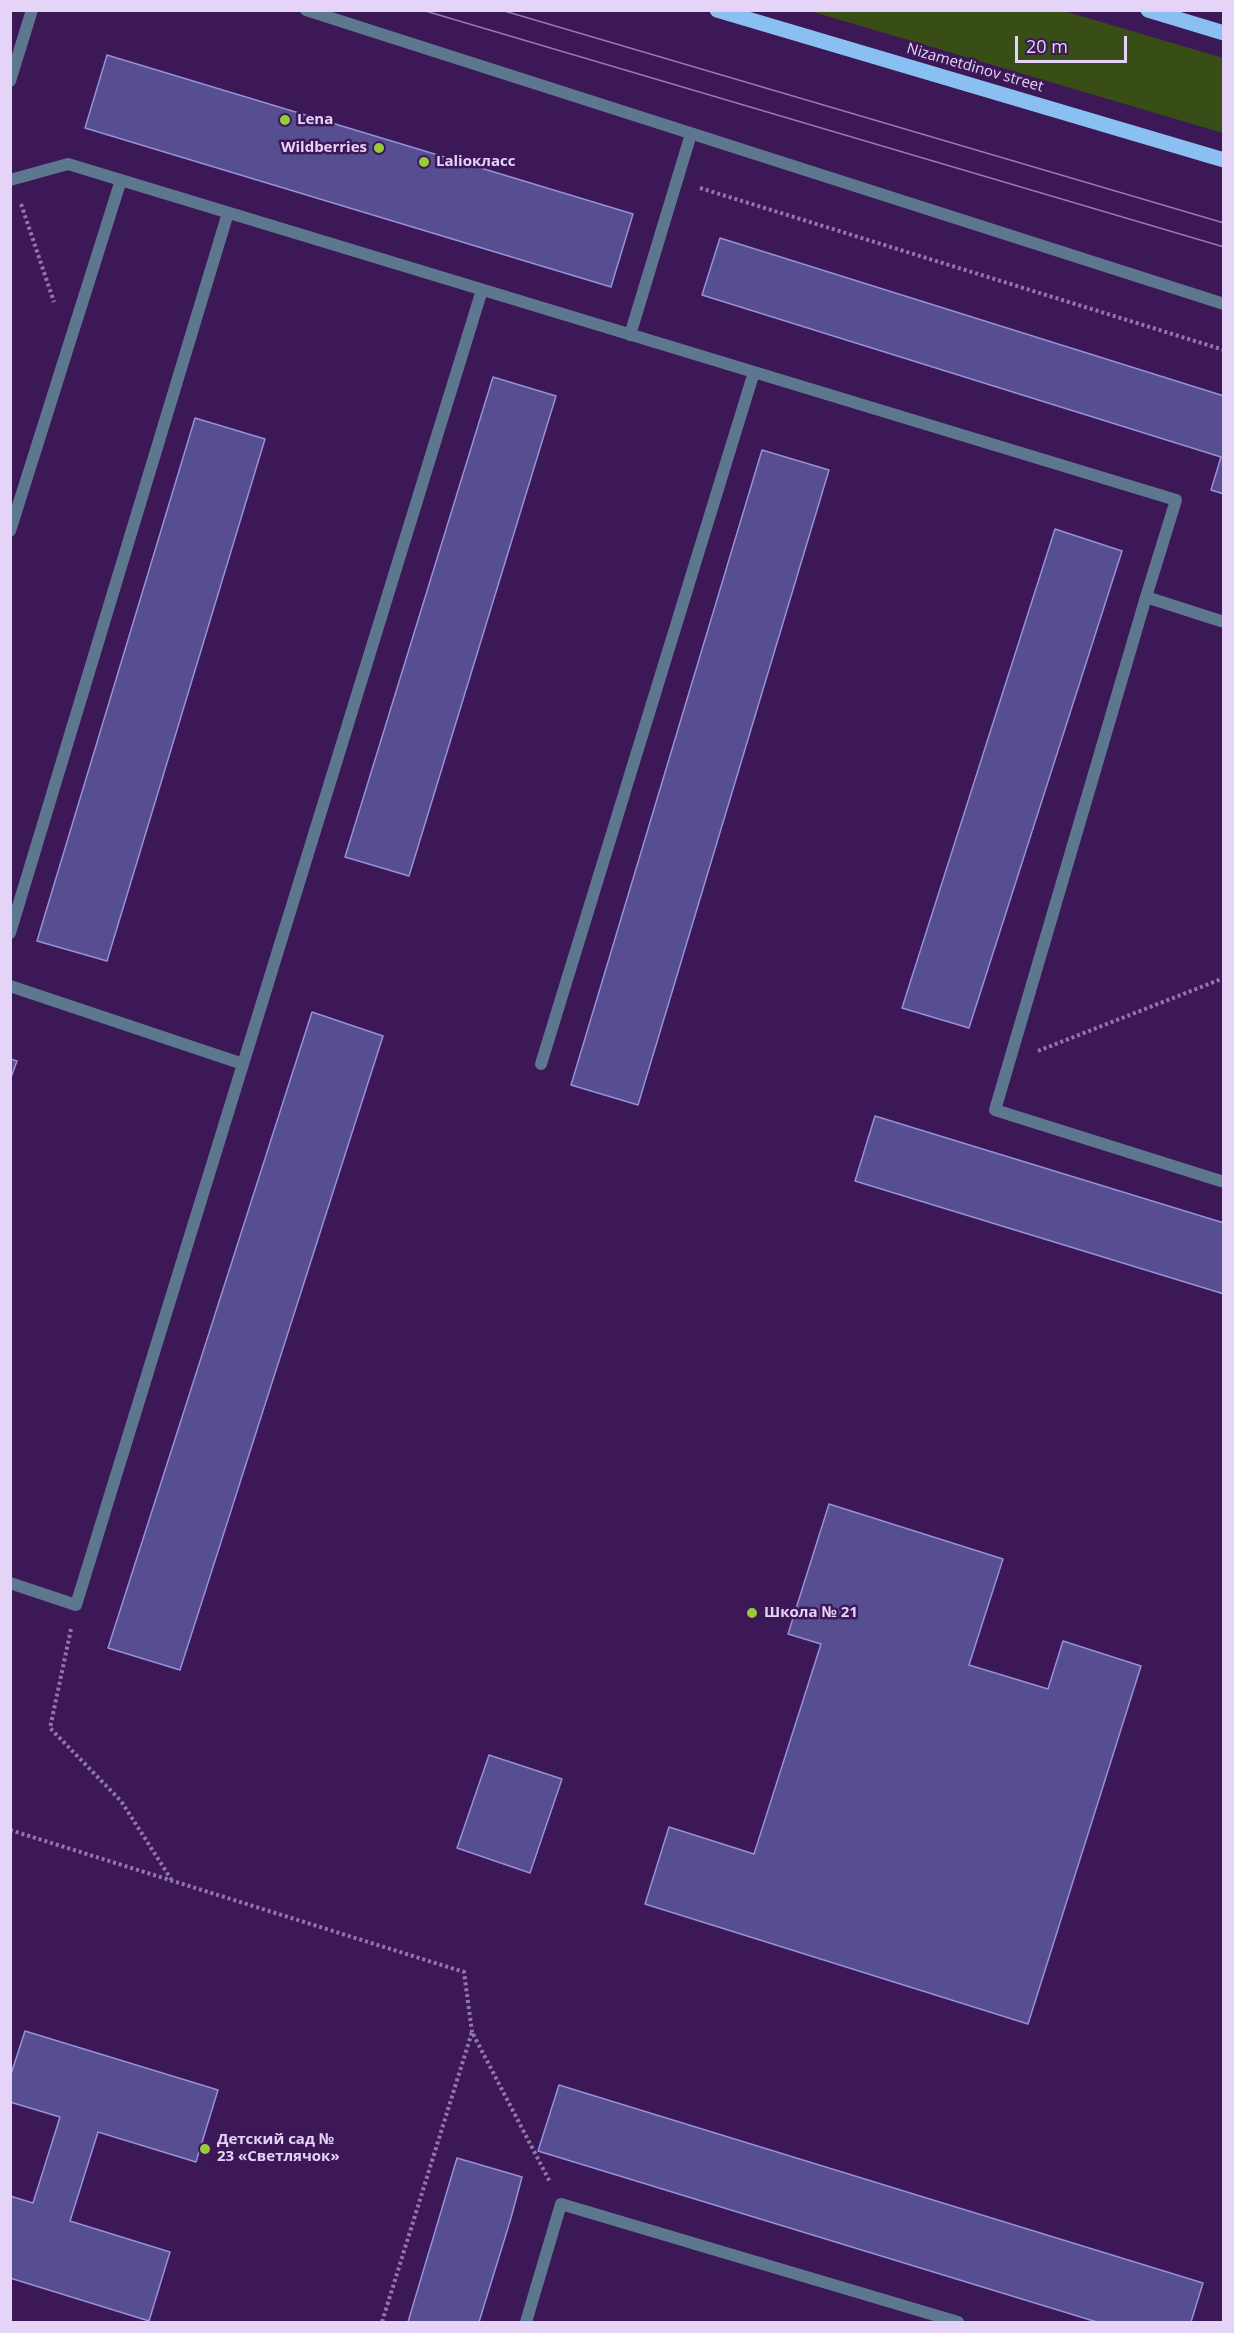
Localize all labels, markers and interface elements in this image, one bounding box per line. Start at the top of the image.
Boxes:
scale bar [1018,24,1130,62]
text: 20 m [1026,34,1068,58]
street label: Nizametdinov street [905,40,1045,96]
place label: Lena [297,111,333,129]
marker: Lena [278,113,292,127]
place label: Wildberries [281,139,367,157]
marker: Wildberries [372,141,386,155]
place label: Lalioкласс [436,153,515,171]
marker: Lalioкласс [417,155,431,169]
place label: Школа № 21 [764,1604,858,1622]
marker: Школа № 21 [745,1606,759,1620]
place label: Детский сад № 23 «Светлячок» [217,2131,340,2166]
marker: Детский сад № 23 «Светлячок» [198,2142,212,2156]

